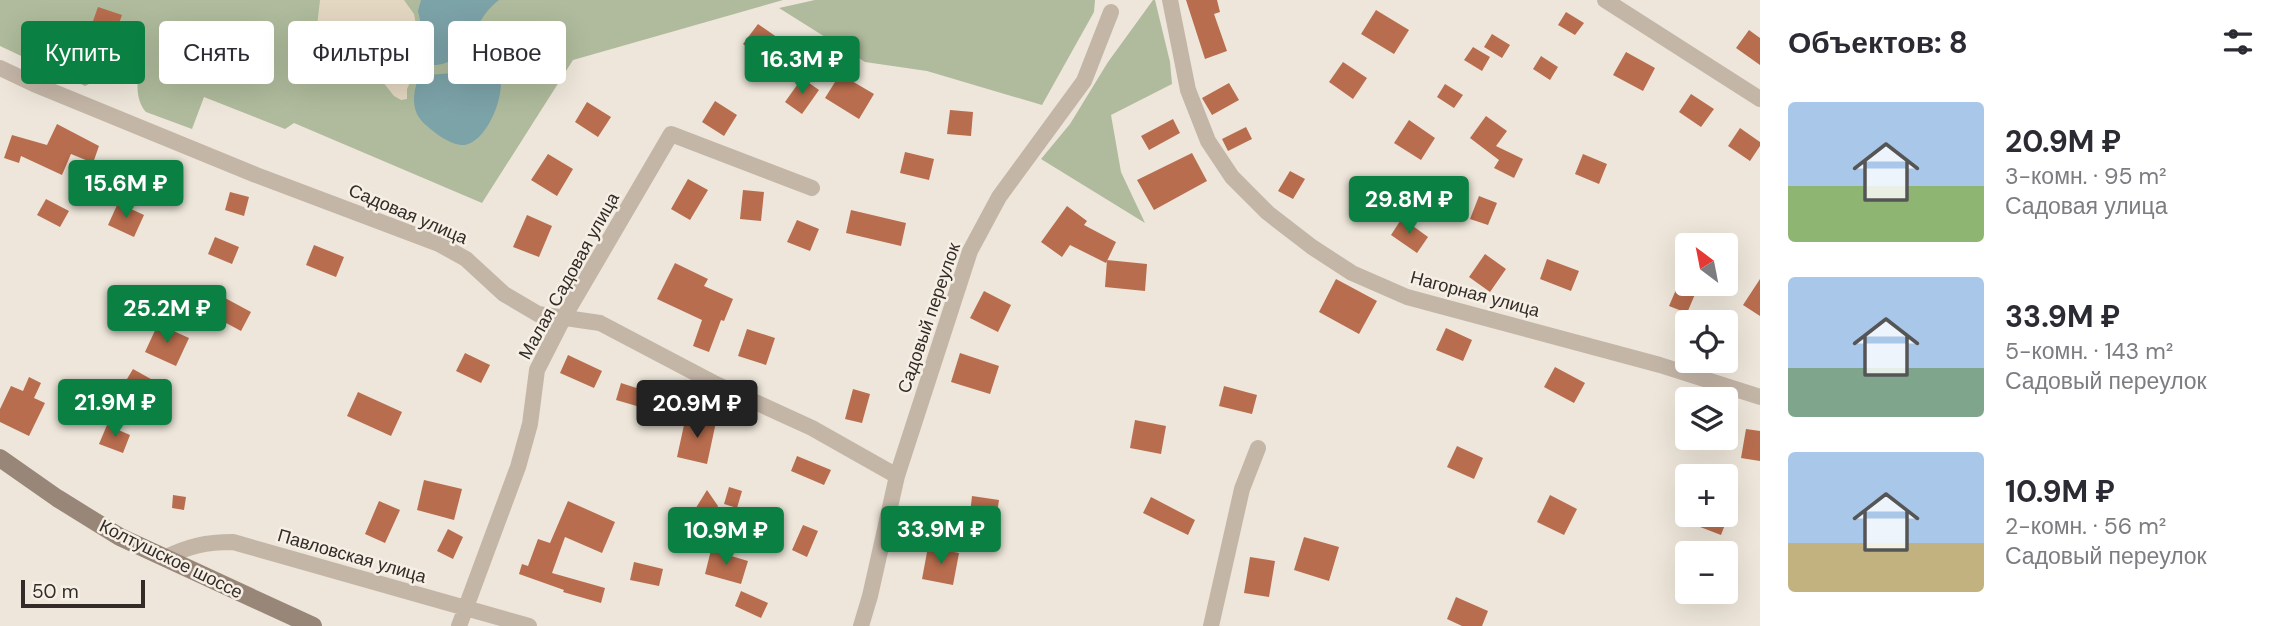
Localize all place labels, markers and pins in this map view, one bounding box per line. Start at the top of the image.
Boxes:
pin: 16.3M ₽ [737,36,867,96]
pin: 15.6M ₽ [61,160,191,220]
pin: 29.8M ₽ [1344,176,1474,236]
pin: 25.2M ₽ [102,286,232,345]
pin: 21.9M ₽ [50,380,180,439]
pin: 20.9M ₽ [632,380,762,440]
pin: 33.9M ₽ [876,506,1006,566]
pin: 10.9M ₽ [661,508,791,567]

